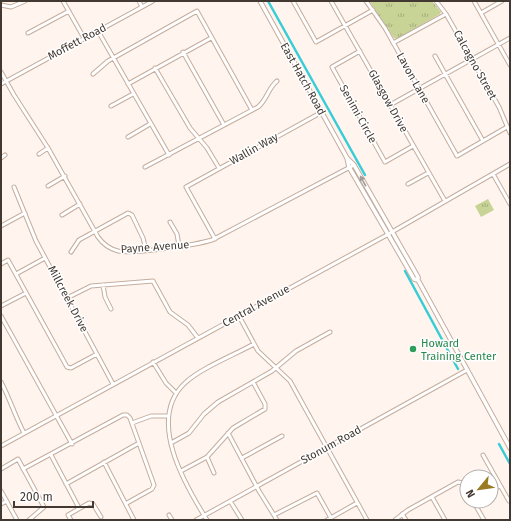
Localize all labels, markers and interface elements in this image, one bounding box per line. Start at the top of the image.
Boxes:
street label: Moffett Road [45,21,109,63]
street label: Calcagno Street [451,28,499,102]
street label: East Hatch Road [278,40,328,118]
street label: Lavon Lane [394,50,432,106]
street label: Glasgow Drive [365,67,411,135]
street label: Senimi Circle [337,83,379,145]
street label: Wallin Way [227,130,281,168]
one-way arrow [359,175,366,187]
street label: Payne Avenue [120,238,190,256]
street label: Millcreek Drive [45,263,91,335]
street label: Central Avenue [220,282,292,330]
place label: Howard Training Center [421,337,497,363]
marker: Howard Training Center [408,344,418,354]
street label: Stonum Road [299,423,363,467]
north arrow [459,469,499,509]
scale bar [14,483,93,509]
text: N [463,487,478,500]
text: 200 m [20,490,53,504]

